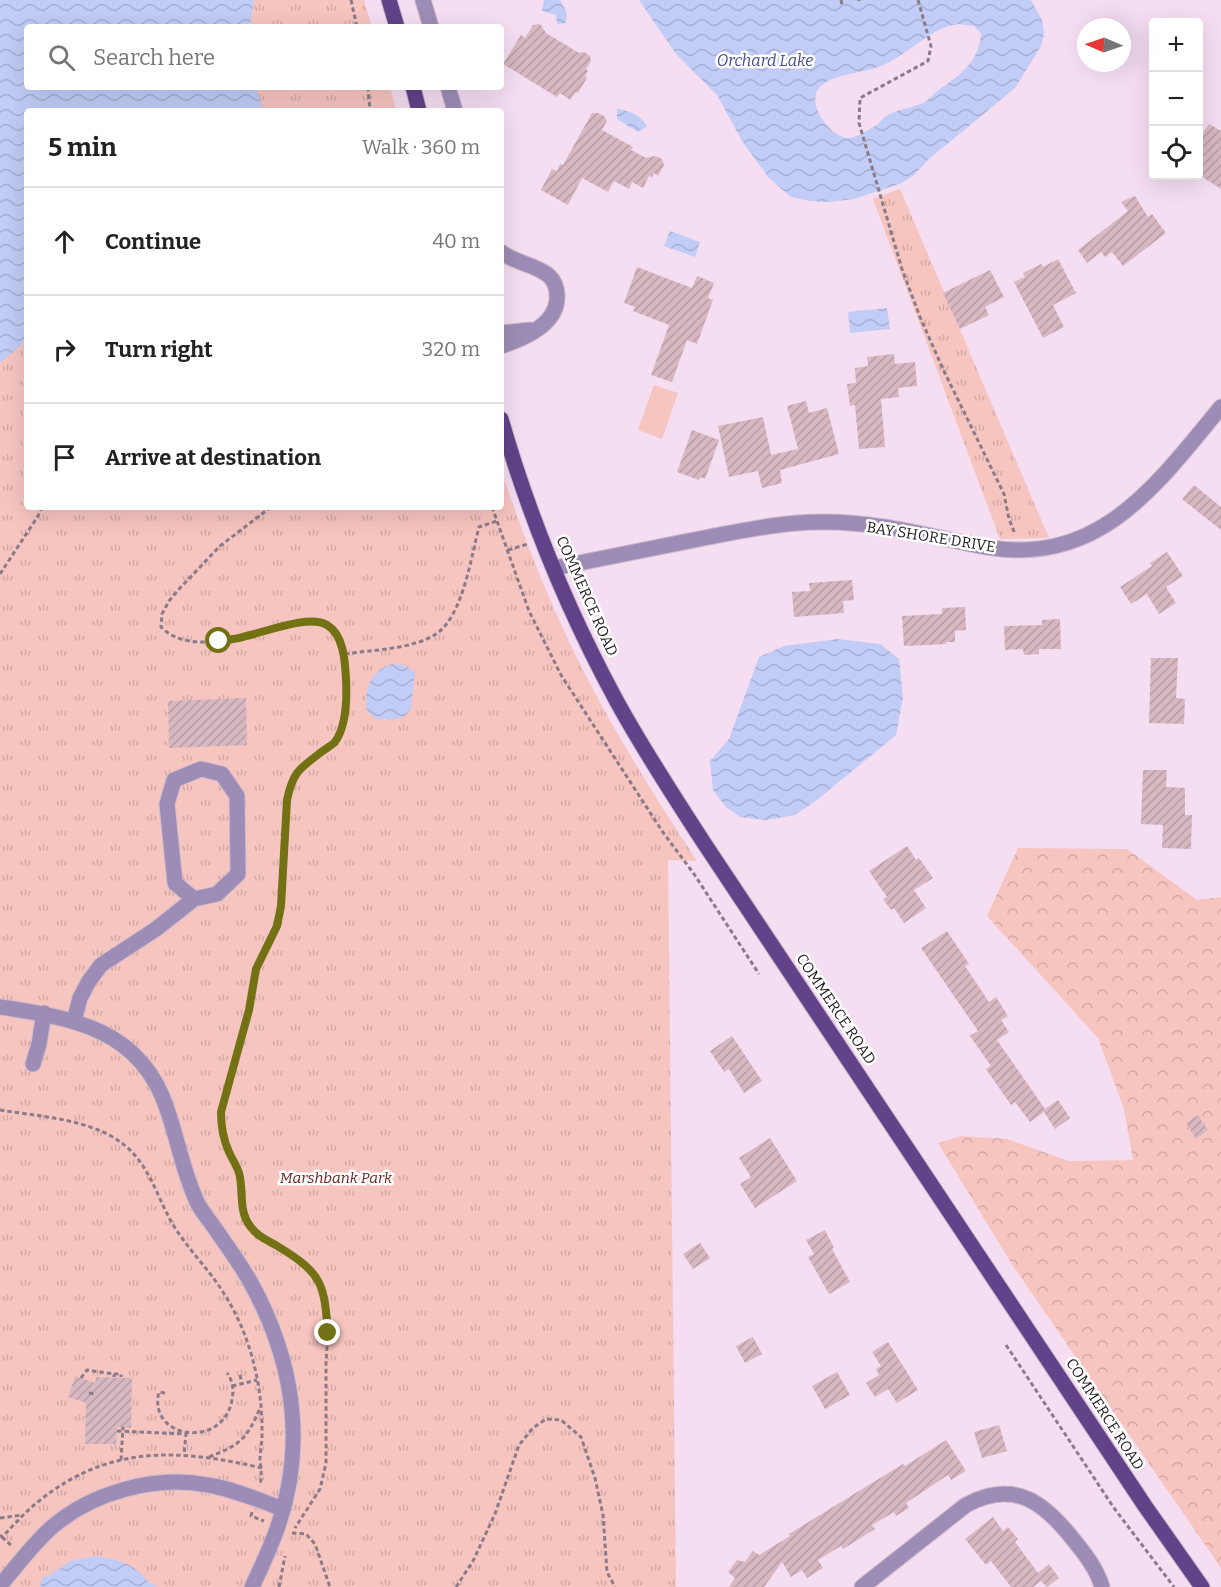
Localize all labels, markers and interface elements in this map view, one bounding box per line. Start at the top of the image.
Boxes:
north arrow [1077,18,1131,72]
map controls [1149,18,1203,180]
button: + [1149,18,1203,72]
search box [24,24,504,90]
icon: search [45,41,78,74]
text: Search here [93,44,215,71]
water label: Orchard Lake [717,51,813,70]
button: − [1149,72,1203,126]
button: locate [1149,126,1203,180]
text: 5 min [48,132,117,163]
text: Walk · 360 m [362,135,480,159]
icon: ahead [48,225,81,258]
text: Continue [105,228,201,255]
text: 40 m [432,229,480,253]
icon: right [48,333,81,366]
text: Turn right [105,336,213,363]
text: 320 m [422,337,480,361]
icon: arrive [48,441,81,474]
text: Arrive at destination [105,444,321,471]
street label: BAY SHORE DRIVE [865,518,997,556]
street label: COMMERCE ROAD [552,533,622,659]
route start [205,627,231,653]
street label: COMMERCE ROAD [792,950,880,1068]
park label: Marshbank Park [280,1169,393,1187]
route end [314,1319,340,1345]
street label: COMMERCE ROAD [1062,1355,1148,1473]

